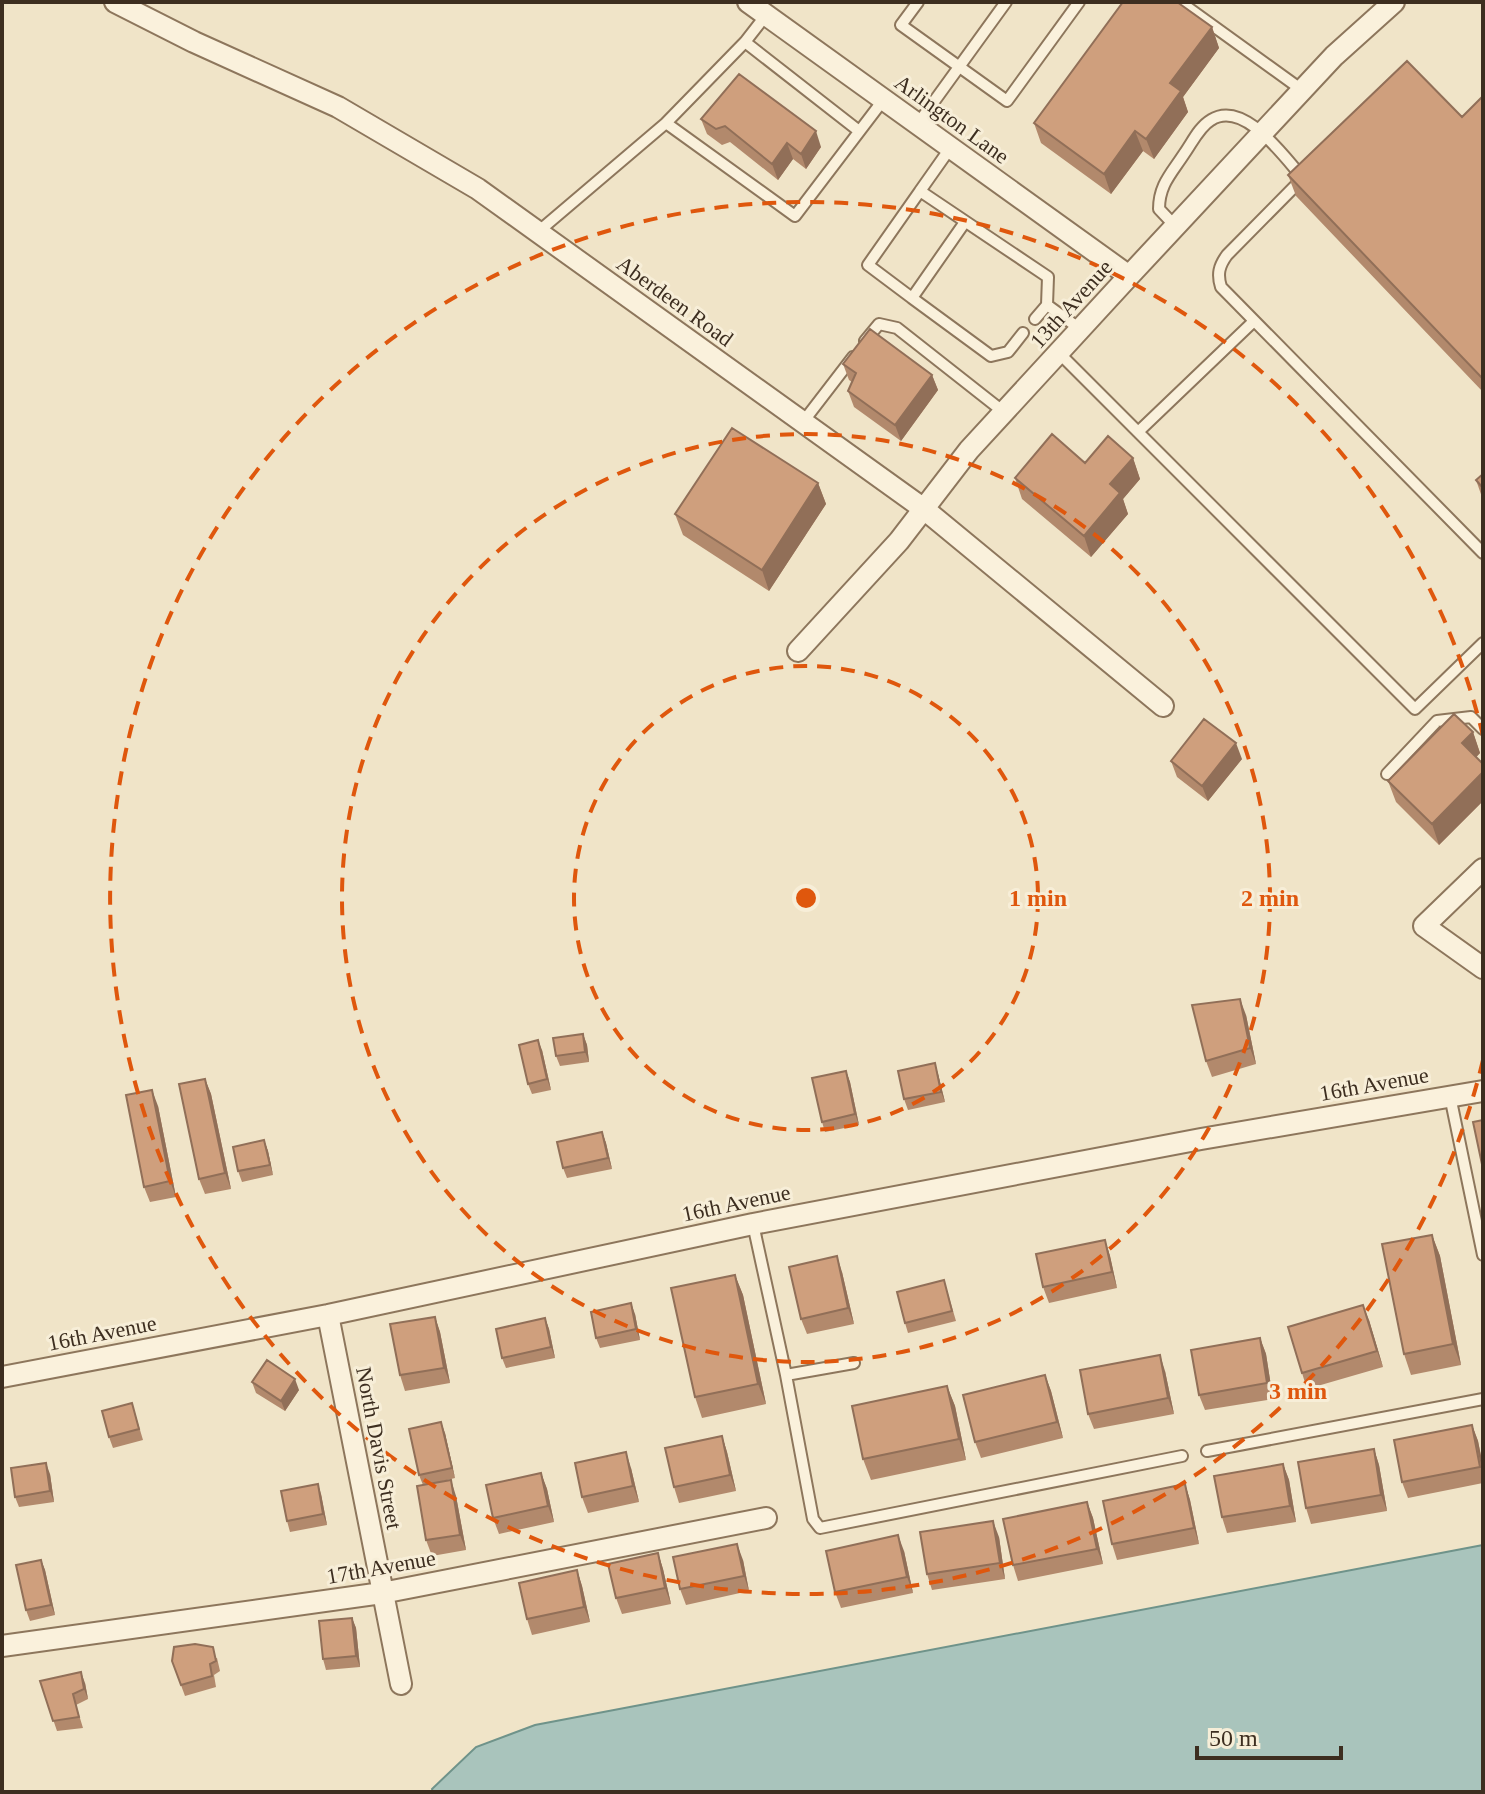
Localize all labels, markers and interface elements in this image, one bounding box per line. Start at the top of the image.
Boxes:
street label: Arlington Lane [890,69,1014,169]
street label: Aberdeen Road [612,250,738,352]
street label: 13th Avenue [1025,255,1117,353]
centre of rings [792,884,820,912]
text: 1 min [1009,885,1067,911]
text: 2 min [1241,885,1299,911]
street label: 16th Avenue [1318,1062,1430,1106]
street label: 16th Avenue [680,1179,792,1227]
street label: 16th Avenue [46,1310,158,1356]
street label: North Davis Street [351,1365,407,1531]
text: 3 min [1269,1378,1327,1404]
street label: 17th Avenue [325,1545,437,1589]
scale bar [1197,1710,1341,1760]
text: 50 m [1209,1725,1258,1751]

